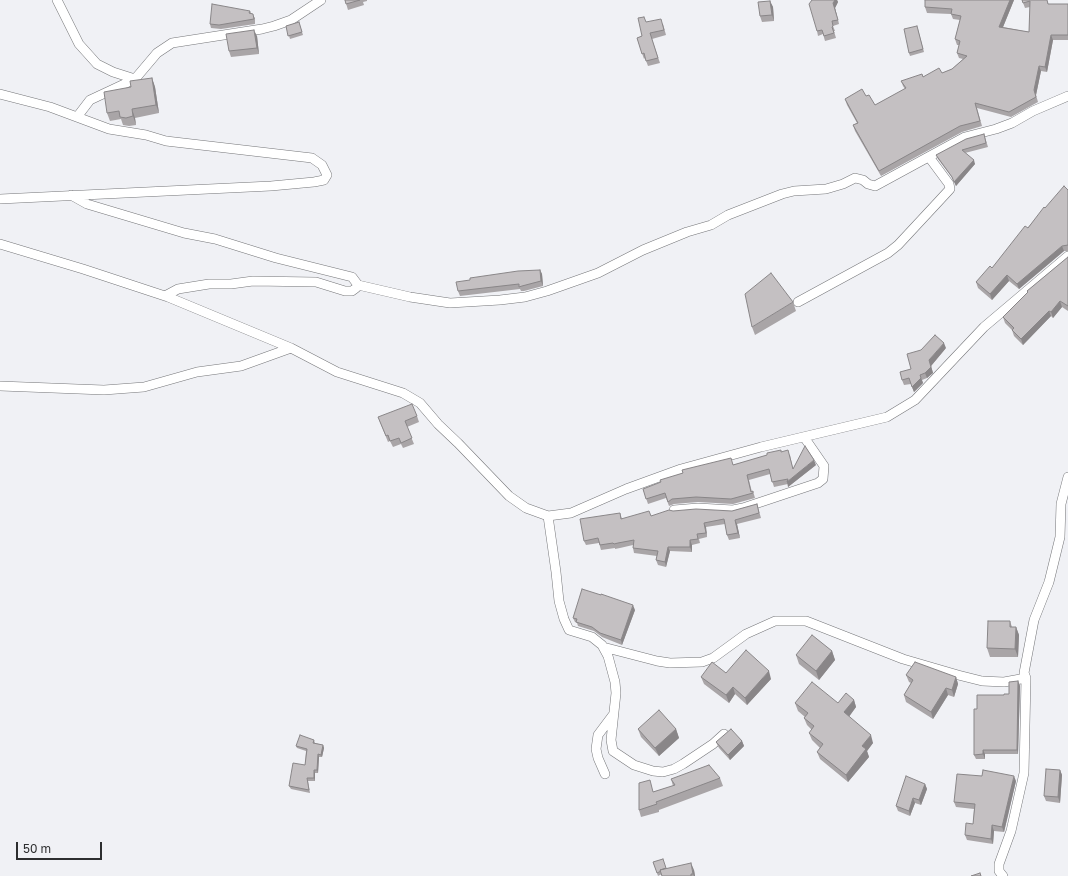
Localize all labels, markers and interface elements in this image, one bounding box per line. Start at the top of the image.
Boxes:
scale bar [18,834,104,860]
text: 50 m [23,841,51,856]

